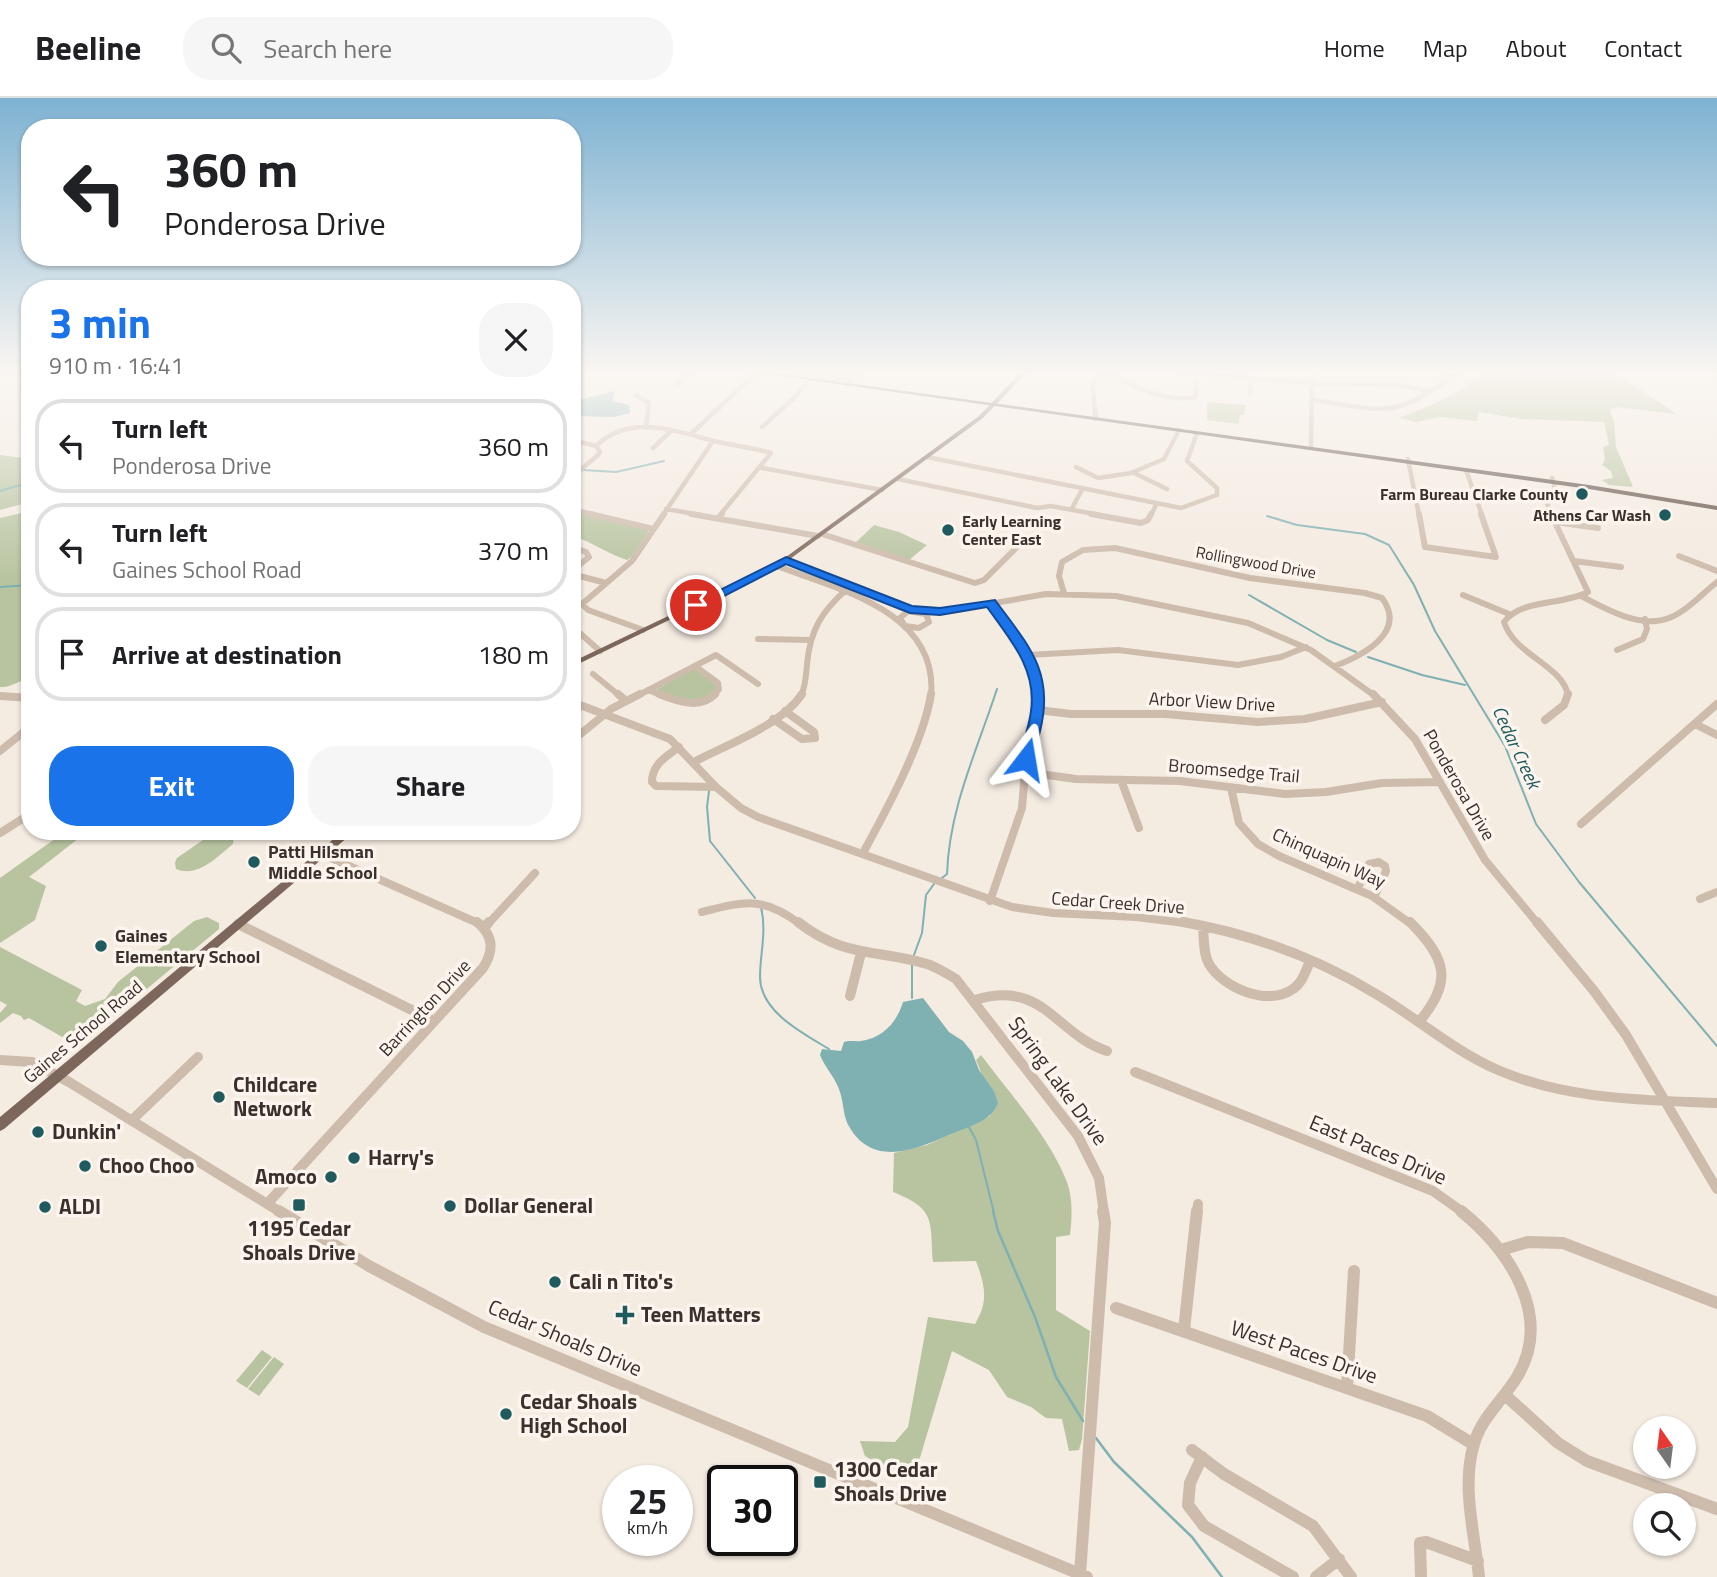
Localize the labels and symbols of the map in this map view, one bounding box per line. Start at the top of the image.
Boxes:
place label: Farm Bureau Clarke County [1380,482,1568,506]
marker: Farm Bureau Clarke County [1574,486,1590,502]
place label: Athens Car Wash [1533,503,1651,527]
marker: Athens Car Wash [1657,507,1673,523]
place label: Early Learning Center East [962,509,1061,551]
marker: Early Learning Center East [940,522,956,538]
street label: Rollingwood Drive [1194,540,1318,584]
pin [666,575,726,635]
street label: Arbor View Drive [1148,685,1276,718]
water label: Cedar Creek [1486,700,1550,795]
position arrow [989,722,1063,796]
street label: Ponderosa Drive [1417,724,1502,845]
street label: Broomsedge Trail [1167,751,1301,790]
street label: Chinquapin Way [1268,821,1390,895]
place label: Patti Hilsman Middle School [268,838,378,886]
marker: Patti Hilsman Middle School [246,854,262,870]
street label: Cedar Creek Drive [1051,884,1185,921]
place label: Gaines Elementary School [115,922,260,970]
marker: Gaines Elementary School [93,938,109,954]
street label: Barrington Drive [372,953,477,1062]
street label: Gaines School Road [17,974,148,1090]
street label: Spring Lake Drive [1001,1009,1117,1152]
place label: Childcare Network [233,1068,317,1124]
marker: Childcare Network [211,1089,227,1105]
street label: East Paces Drive [1305,1106,1452,1192]
place label: Dunkin' [52,1115,121,1147]
marker: Dunkin' [30,1124,46,1140]
place label: Harry's [368,1141,434,1173]
place label: Choo Choo [99,1149,194,1181]
marker: Harry's [346,1150,362,1166]
marker: Choo Choo [77,1158,93,1174]
place label: Amoco [255,1160,317,1192]
marker: Amoco [323,1169,339,1185]
place label: Dollar General [464,1189,593,1221]
place label: ALDI [59,1190,101,1222]
marker: 1195 Cedar Shoals Drive [291,1197,307,1213]
marker: Dollar General [442,1198,458,1214]
marker: ALDI [37,1199,53,1215]
place label: 1195 Cedar Shoals Drive [243,1212,355,1268]
place label: Cali n Tito's [569,1265,673,1297]
marker: Cali n Tito's [547,1274,563,1290]
street label: Cedar Shoals Drive [483,1290,647,1384]
place label: Teen Matters [641,1298,761,1330]
marker: Teen Matters [615,1305,635,1325]
street label: West Paces Drive [1227,1311,1382,1391]
place label: Cedar Shoals High School [520,1385,637,1441]
marker: Cedar Shoals High School [498,1406,514,1422]
north arrow [1633,1416,1696,1479]
place label: 1300 Cedar Shoals Drive [834,1453,947,1509]
speed limit sign: 30 [707,1465,798,1556]
marker: 1300 Cedar Shoals Drive [812,1474,828,1490]

